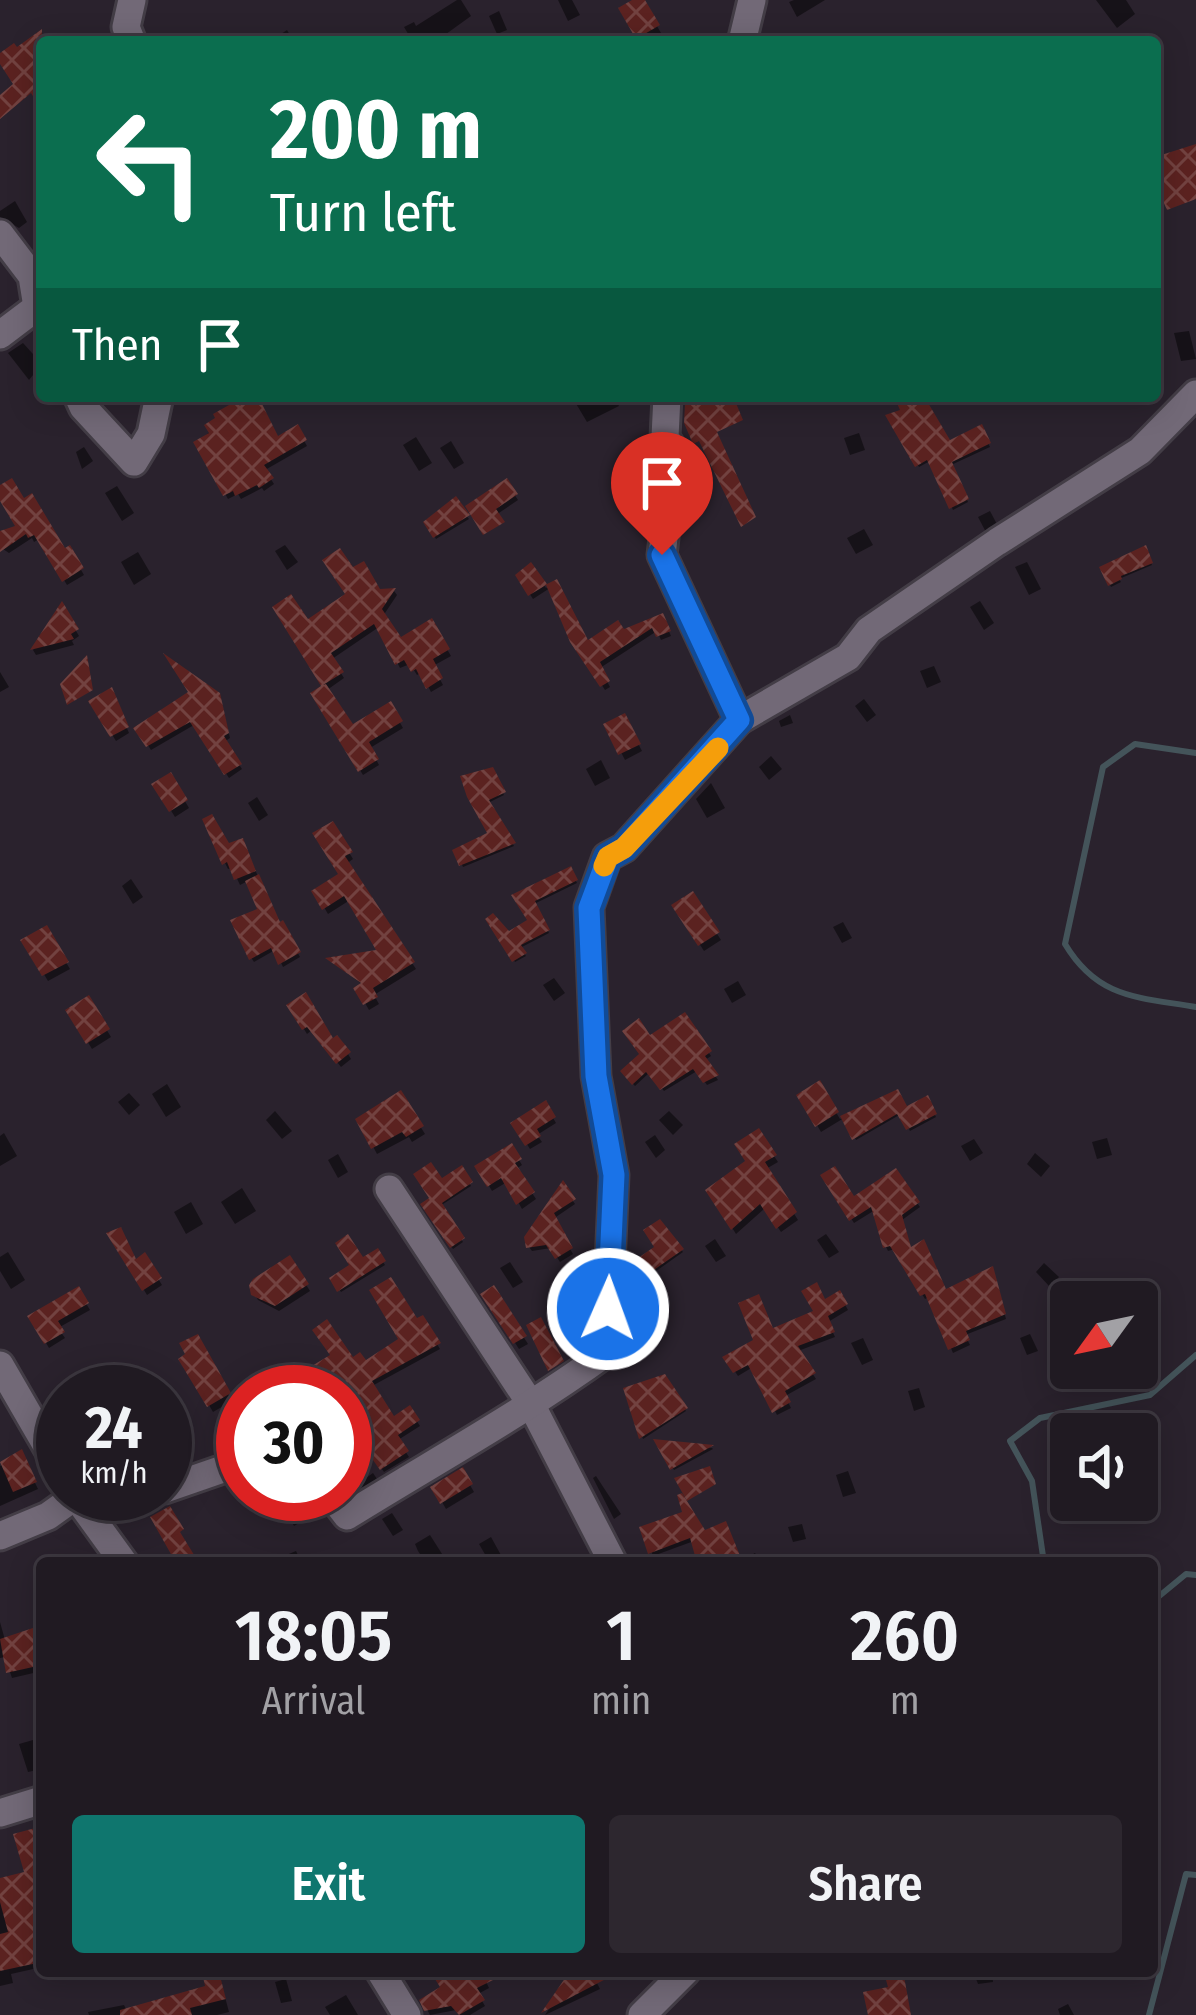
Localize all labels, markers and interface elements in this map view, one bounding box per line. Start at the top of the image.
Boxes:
text: 200 m [270,79,482,180]
icon: left [72,84,228,240]
text: Turn left [270,181,456,245]
icon: arrive [187,312,253,378]
text: Then [72,318,163,372]
pin [611,432,713,555]
icon: arrive [629,450,695,516]
position arrow [545,1246,671,1372]
north arrow [1050,1281,1158,1389]
map controls [1050,1281,1158,1521]
speed limit sign: 30 [216,1365,372,1521]
text: 24 [85,1392,143,1464]
button: sound [1050,1413,1158,1521]
text: km/h [81,1455,147,1491]
text: 18:05 [235,1593,392,1679]
text: 1 [606,1593,636,1679]
text: 260 [850,1593,959,1679]
text: Arrival [262,1678,365,1724]
text: min [591,1678,651,1724]
text: m [890,1678,920,1724]
button: Exit [72,1815,585,1953]
button: Share [609,1815,1122,1953]

